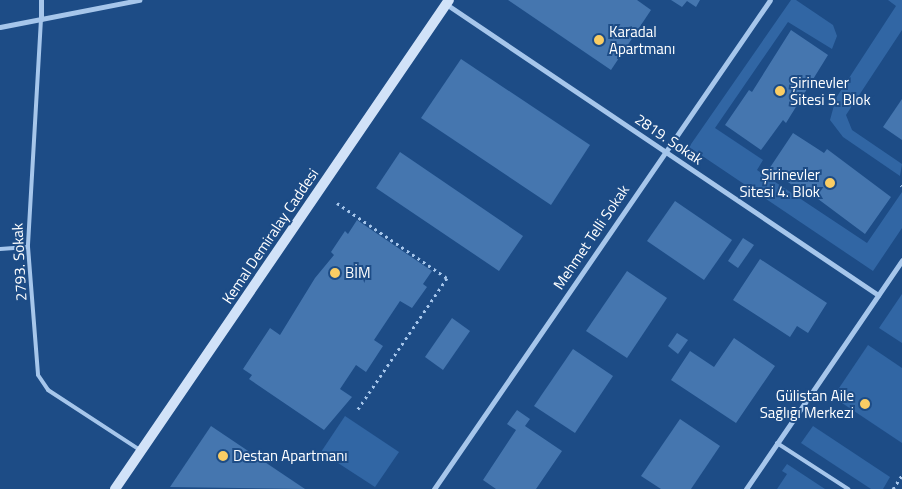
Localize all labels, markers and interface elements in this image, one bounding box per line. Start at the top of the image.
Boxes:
place label: Karadal Apartmanı [609,22,675,57]
marker: Karadal Apartmanı [593,34,605,46]
place label: Şirinevler Sitesi 5. Blok [790,73,871,108]
marker: Şirinevler Sitesi 5. Blok [774,85,786,97]
street label: 2819. Sokak [632,110,706,168]
street label: Kemal Demiralay Caddesi [218,165,322,307]
place label: Şirinevler Sitesi 4. Blok [739,165,820,200]
marker: Şirinevler Sitesi 4. Blok [824,177,836,189]
street label: Mehmet Telli Sokak [549,181,633,293]
street label: 2793. Sokak [8,223,30,301]
place label: BİM [345,264,371,282]
marker: BİM [329,267,341,279]
place label: Gülistan Aile Sağlığı Merkezi [760,386,854,421]
marker: Gülistan Aile Sağlığı Merkezi [858,397,872,411]
place label: Destan Apartmanı [233,447,348,465]
marker: Destan Apartmanı [217,450,229,462]

